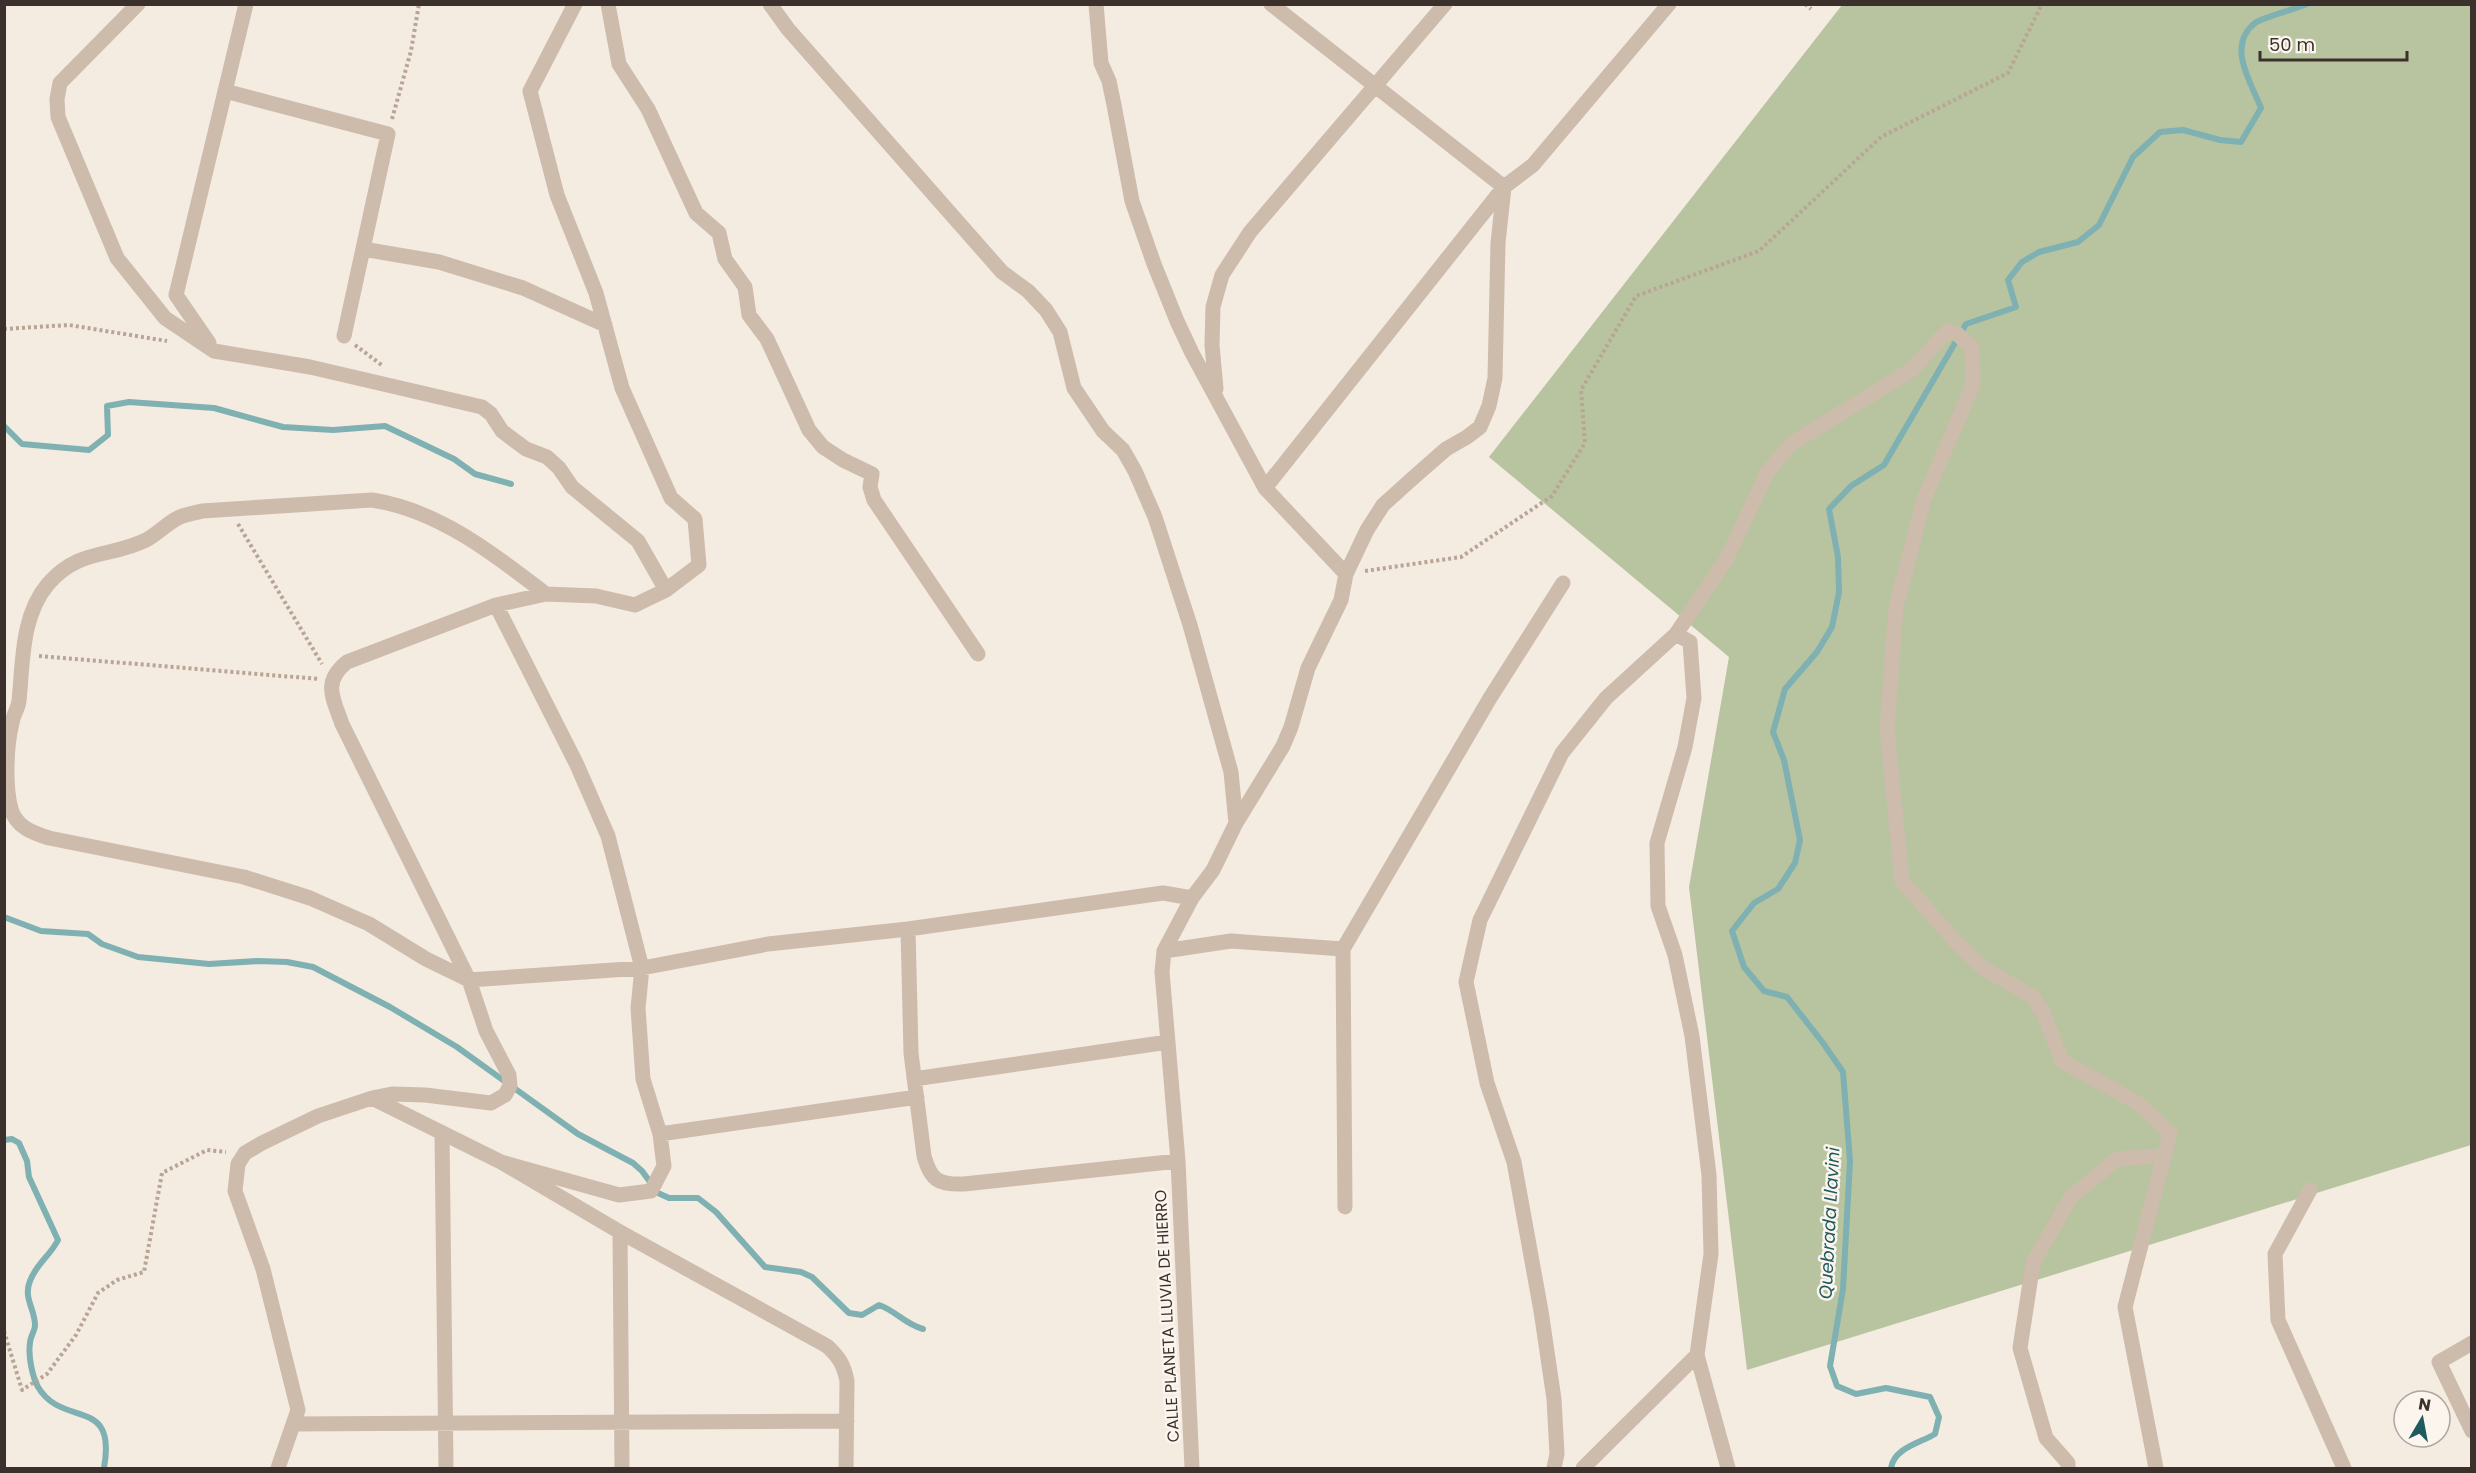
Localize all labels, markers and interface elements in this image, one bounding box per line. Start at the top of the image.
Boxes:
scale bar [2260,24,2407,62]
text: 50 m [2269,32,2315,57]
water label: Quebrada Llavini [1813,1146,1846,1300]
street label: CALLE PLANETA LLUVIA DE HIERRO [1149,1189,1185,1443]
north arrow [2392,1389,2452,1449]
text: N [2417,1392,2432,1417]

